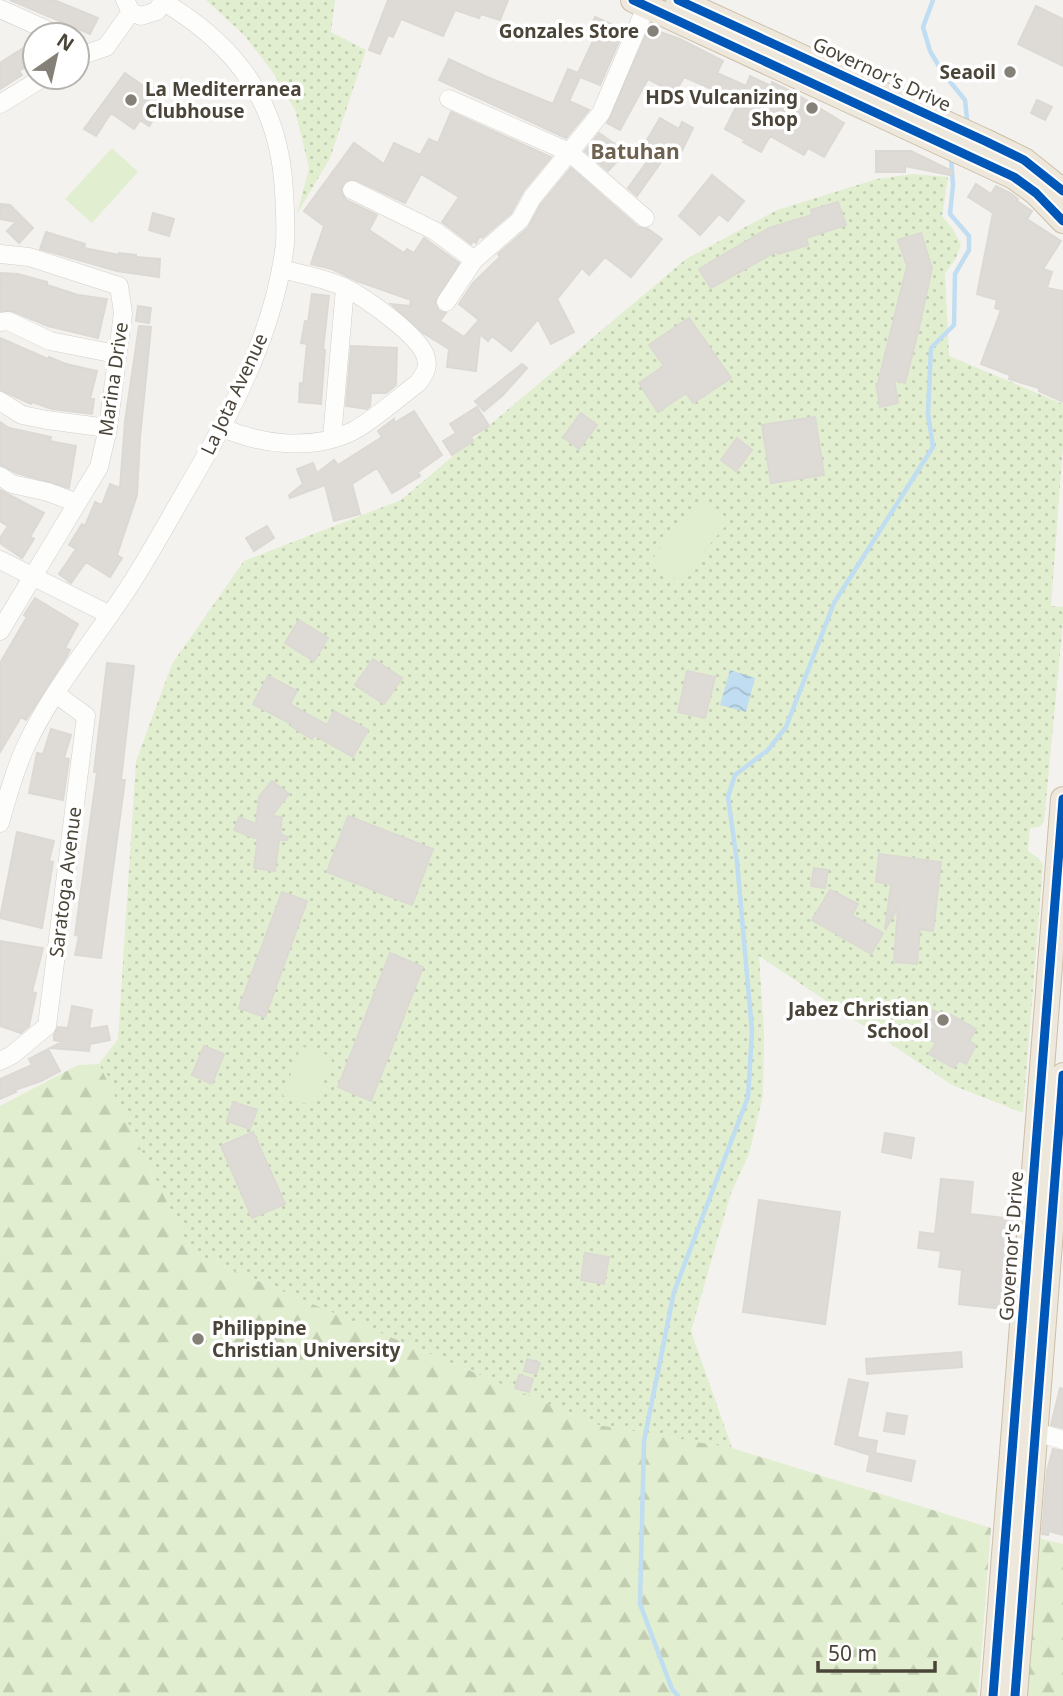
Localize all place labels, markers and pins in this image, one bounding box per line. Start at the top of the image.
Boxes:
place label: Gonzales Store [499,18,639,44]
marker: Gonzales Store [645,23,661,39]
place label: Seaoil [940,59,996,85]
marker: Seaoil [1002,64,1018,80]
place label: La Mediterranea Clubhouse [145,76,302,124]
place label: HDS Vulcanizing Shop [645,84,798,132]
marker: La Mediterranea Clubhouse [123,92,139,108]
marker: HDS Vulcanizing Shop [804,100,820,116]
place label: Jabez Christian School [786,996,929,1044]
marker: Jabez Christian School [935,1012,951,1028]
place label: Philippine Christian University [212,1315,400,1363]
marker: Philippine Christian University [190,1331,206,1347]

